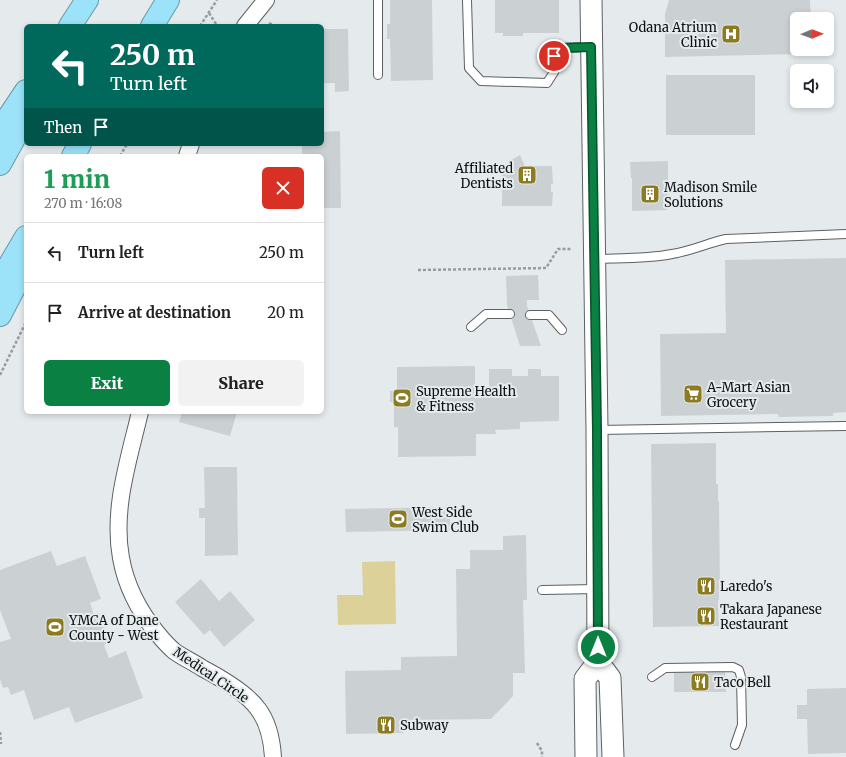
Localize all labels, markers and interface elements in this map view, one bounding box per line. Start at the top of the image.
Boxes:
north arrow [790,12,834,56]
map controls [790,12,834,108]
place label: Odana Atrium Clinic [629,19,717,51]
hospital icon: Odana Atrium Clinic [720,23,742,45]
text: 250 m [110,37,195,73]
pin [537,39,571,73]
icon: left [44,40,96,92]
icon: arrive [543,45,565,67]
button: sound [790,64,834,108]
text: Turn left [110,72,187,95]
icon: arrive [90,116,112,138]
text: Then [44,118,82,137]
place label: Affiliated Dentists [454,160,513,192]
text: 1 min [44,164,110,195]
building icon: Affiliated Dentists [516,164,538,186]
button: close [262,167,304,209]
place label: Madison Smile Solutions [664,179,757,211]
building icon: Madison Smile Solutions [639,183,661,205]
text: 270 m · 16:08 [44,195,122,212]
icon: left [44,242,66,264]
text: Turn left [78,243,144,262]
text: 250 m [259,243,304,262]
icon: arrive [44,302,66,324]
text: Arrive at destination [78,303,231,322]
text: 20 m [267,303,304,322]
button: Exit [44,360,170,406]
button: Share [178,360,304,406]
place label: A-Mart Asian Grocery [706,379,791,411]
place label: Supreme Health & Fitness [416,383,516,415]
supermarket icon: A-Mart Asian Grocery [682,383,704,405]
sports icon: Supreme Health & Fitness [391,387,413,409]
place label: West Side Swim Club [411,504,479,536]
sports icon: West Side Swim Club [387,508,409,530]
restaurant icon: Laredo's [695,575,717,597]
place label: Laredo's [720,578,772,595]
place label: Takara Japanese Restaurant [720,601,822,633]
restaurant icon: Takara Japanese Restaurant [695,605,717,627]
place label: YMCA of Dane County - West [68,612,159,644]
sports icon: YMCA of Dane County - West [44,616,66,638]
position arrow [577,626,619,668]
street label: Medical Circle [170,643,252,707]
restaurant icon: Taco Bell [689,671,711,693]
place label: Taco Bell [714,674,771,691]
restaurant icon: Subway [375,714,397,736]
place label: Subway [400,717,449,734]

